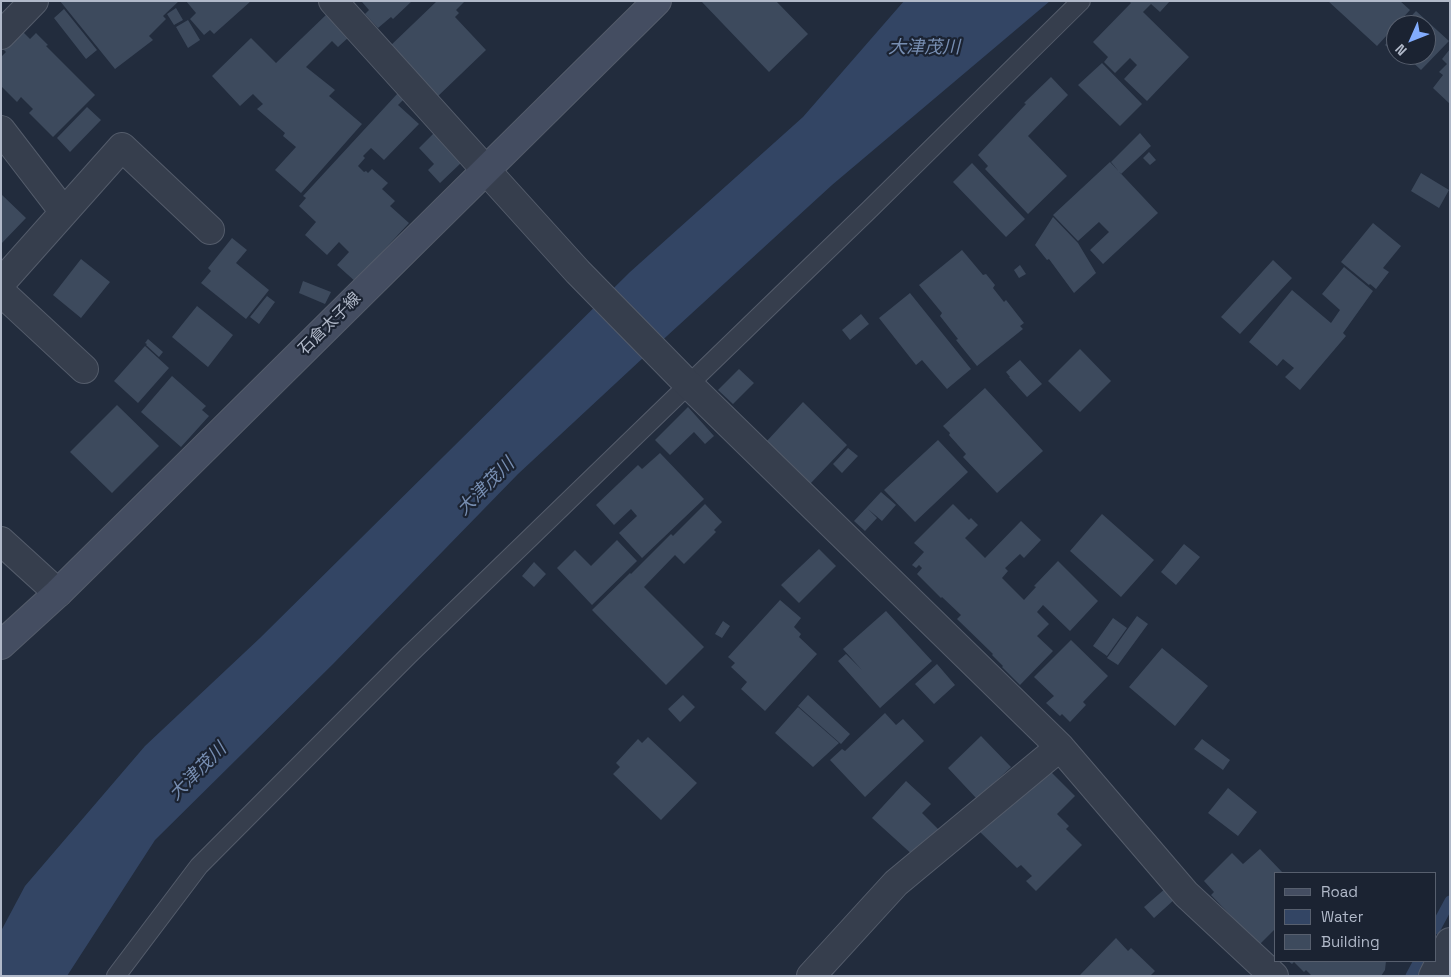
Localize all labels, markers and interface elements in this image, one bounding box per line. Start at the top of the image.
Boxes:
north arrow [1386,15,1436,65]
water label: 大津茂川 [888,37,960,59]
text: N [1391,40,1411,59]
street label: 石倉太子線 [295,289,365,359]
water label: 大津茂川 [453,454,519,520]
water label: 大津茂川 [165,739,231,805]
legend [1274,872,1436,962]
text: Road [1321,882,1358,901]
text: Water [1321,907,1363,926]
text: Building [1321,932,1380,951]

